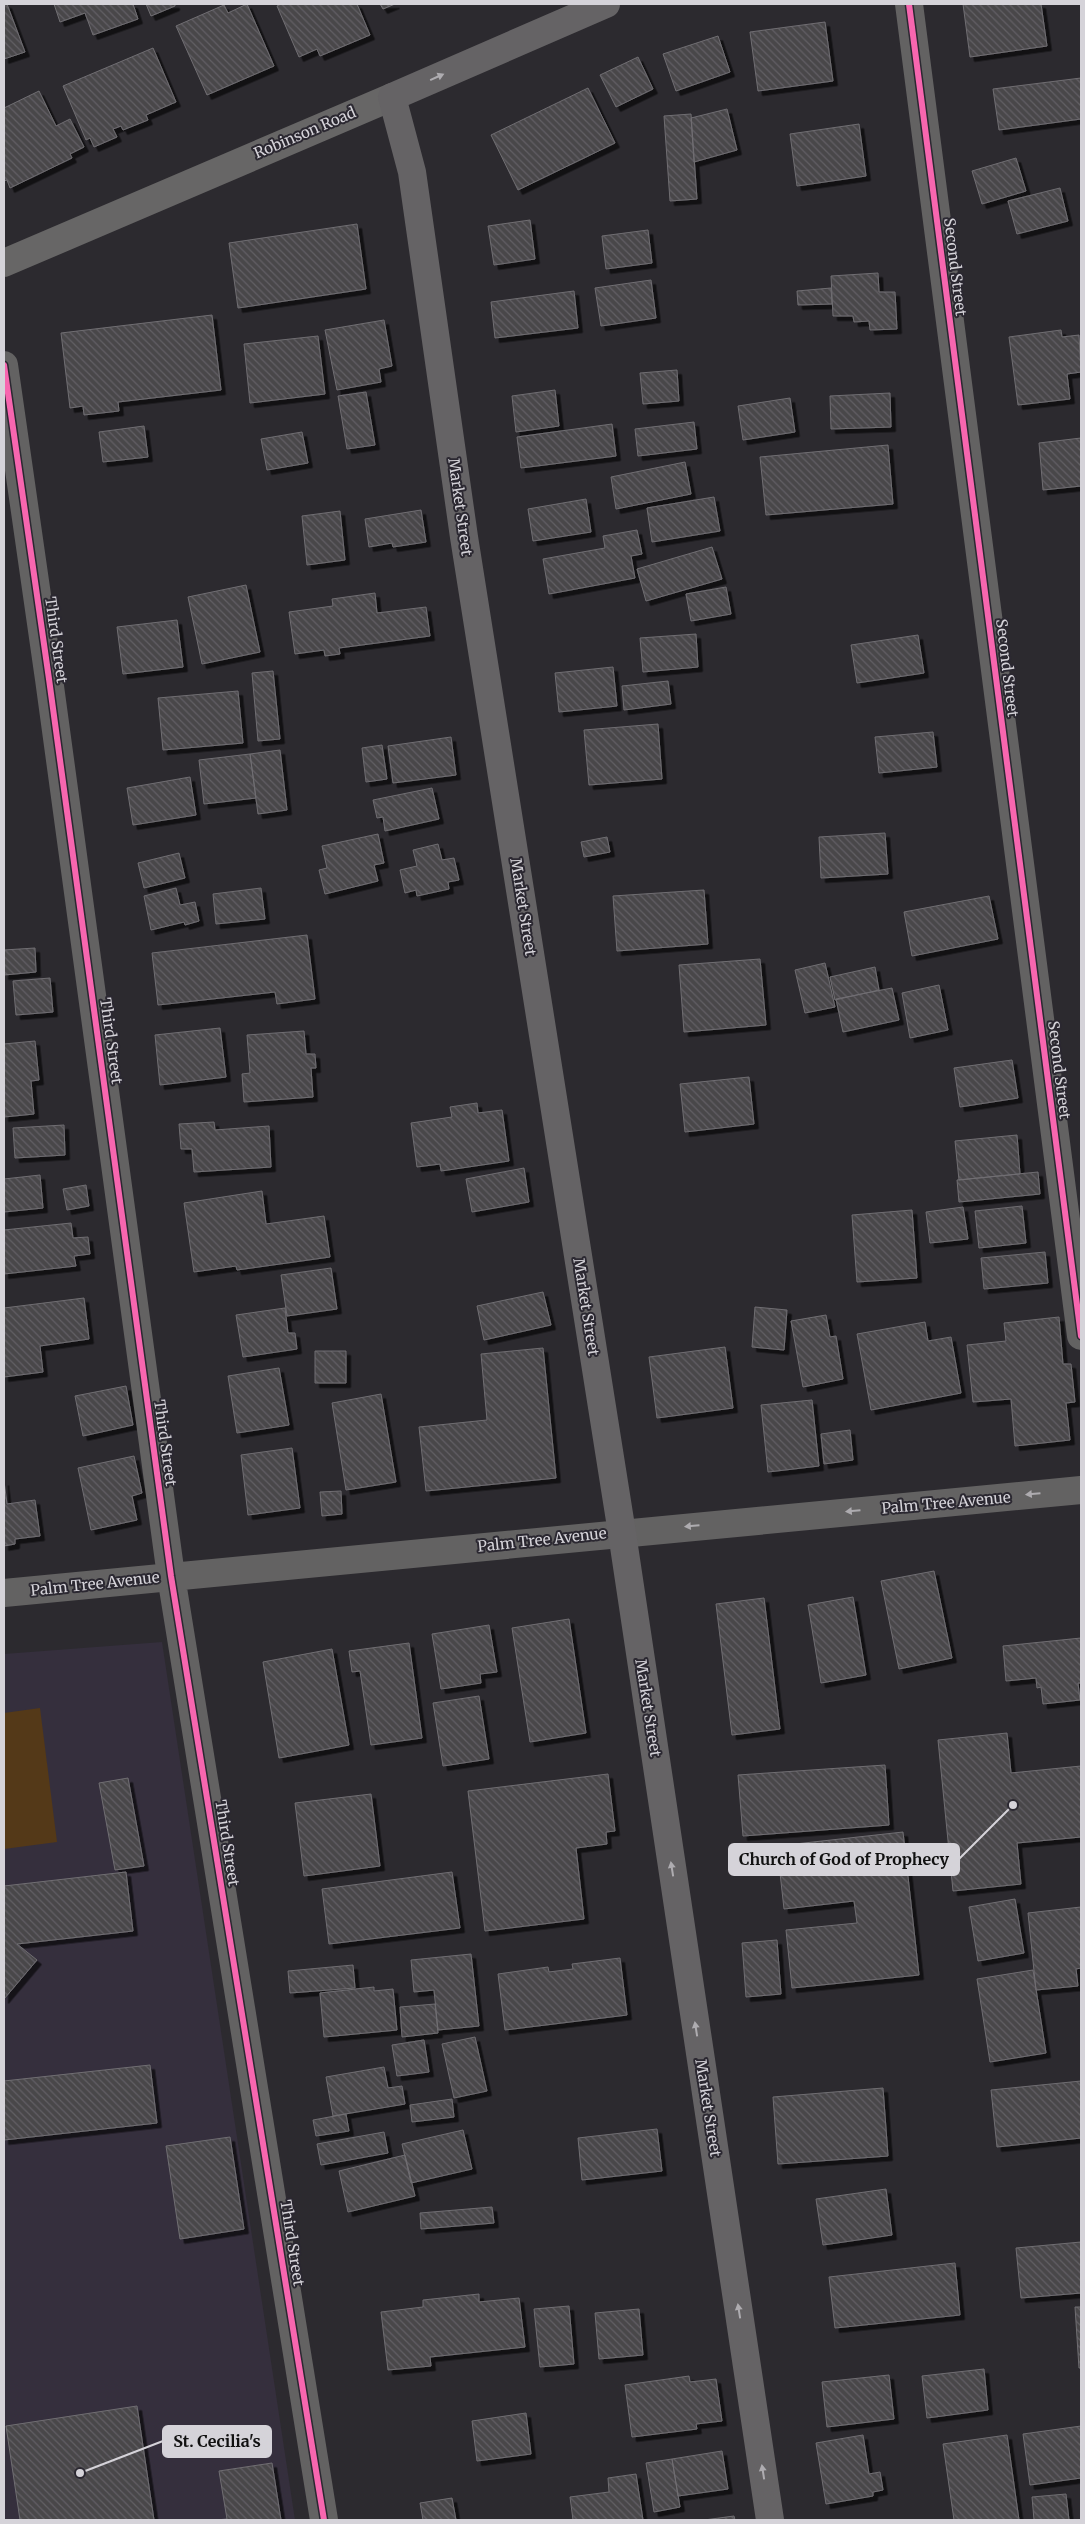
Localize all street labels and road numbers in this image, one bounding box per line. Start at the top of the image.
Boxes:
street label: Robinson Road [251,103,359,163]
street label: Second Street [940,217,971,317]
street label: Market Street [444,457,477,557]
street label: Third Street [41,596,72,684]
street label: Second Street [992,618,1023,718]
street label: Market Street [506,857,541,957]
street label: Third Street [96,997,127,1085]
street label: Second Street [1044,1020,1075,1120]
street label: Market Street [569,1257,604,1357]
street label: Third Street [150,1399,181,1487]
street label: Palm Tree Avenue [881,1487,1011,1518]
street label: Palm Tree Avenue [477,1523,608,1556]
street label: Palm Tree Avenue [30,1567,161,1600]
street label: Market Street [631,1658,666,1758]
street label: Third Street [211,1798,244,1888]
street label: Market Street [691,2058,726,2158]
street label: Third Street [276,2198,309,2288]

